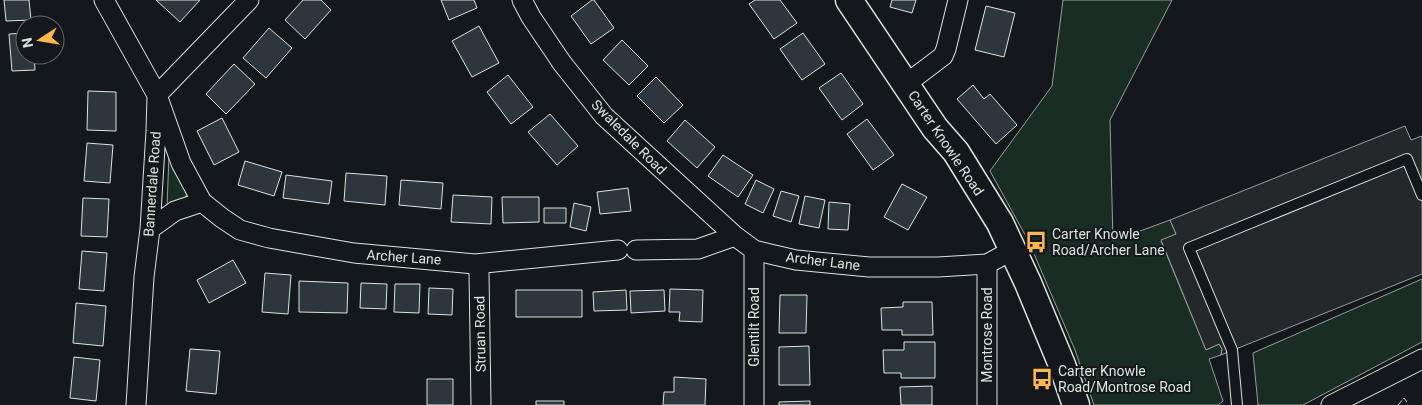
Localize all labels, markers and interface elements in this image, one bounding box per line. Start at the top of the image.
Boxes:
north arrow [15,15,65,65]
text: N [18,36,36,49]
street label: Carter Knowle Road [905,87,987,199]
street label: Swaledale Road [588,96,670,178]
street label: Bannerdale Road [140,131,164,237]
place label: Carter Knowle Road/Archer Lane [1052,226,1165,258]
bus stop icon: Carter Knowle Road/Archer Lane [1023,229,1049,255]
street label: Archer Lane [366,246,442,268]
street label: Archer Lane [785,249,861,273]
street label: Glentilt Road [746,287,762,367]
street label: Montrose Road [979,287,995,383]
street label: Struan Road [471,296,489,372]
place label: Carter Knowle Road/Montrose Road [1058,363,1191,395]
bus stop icon: Carter Knowle Road/Montrose Road [1029,366,1055,392]

